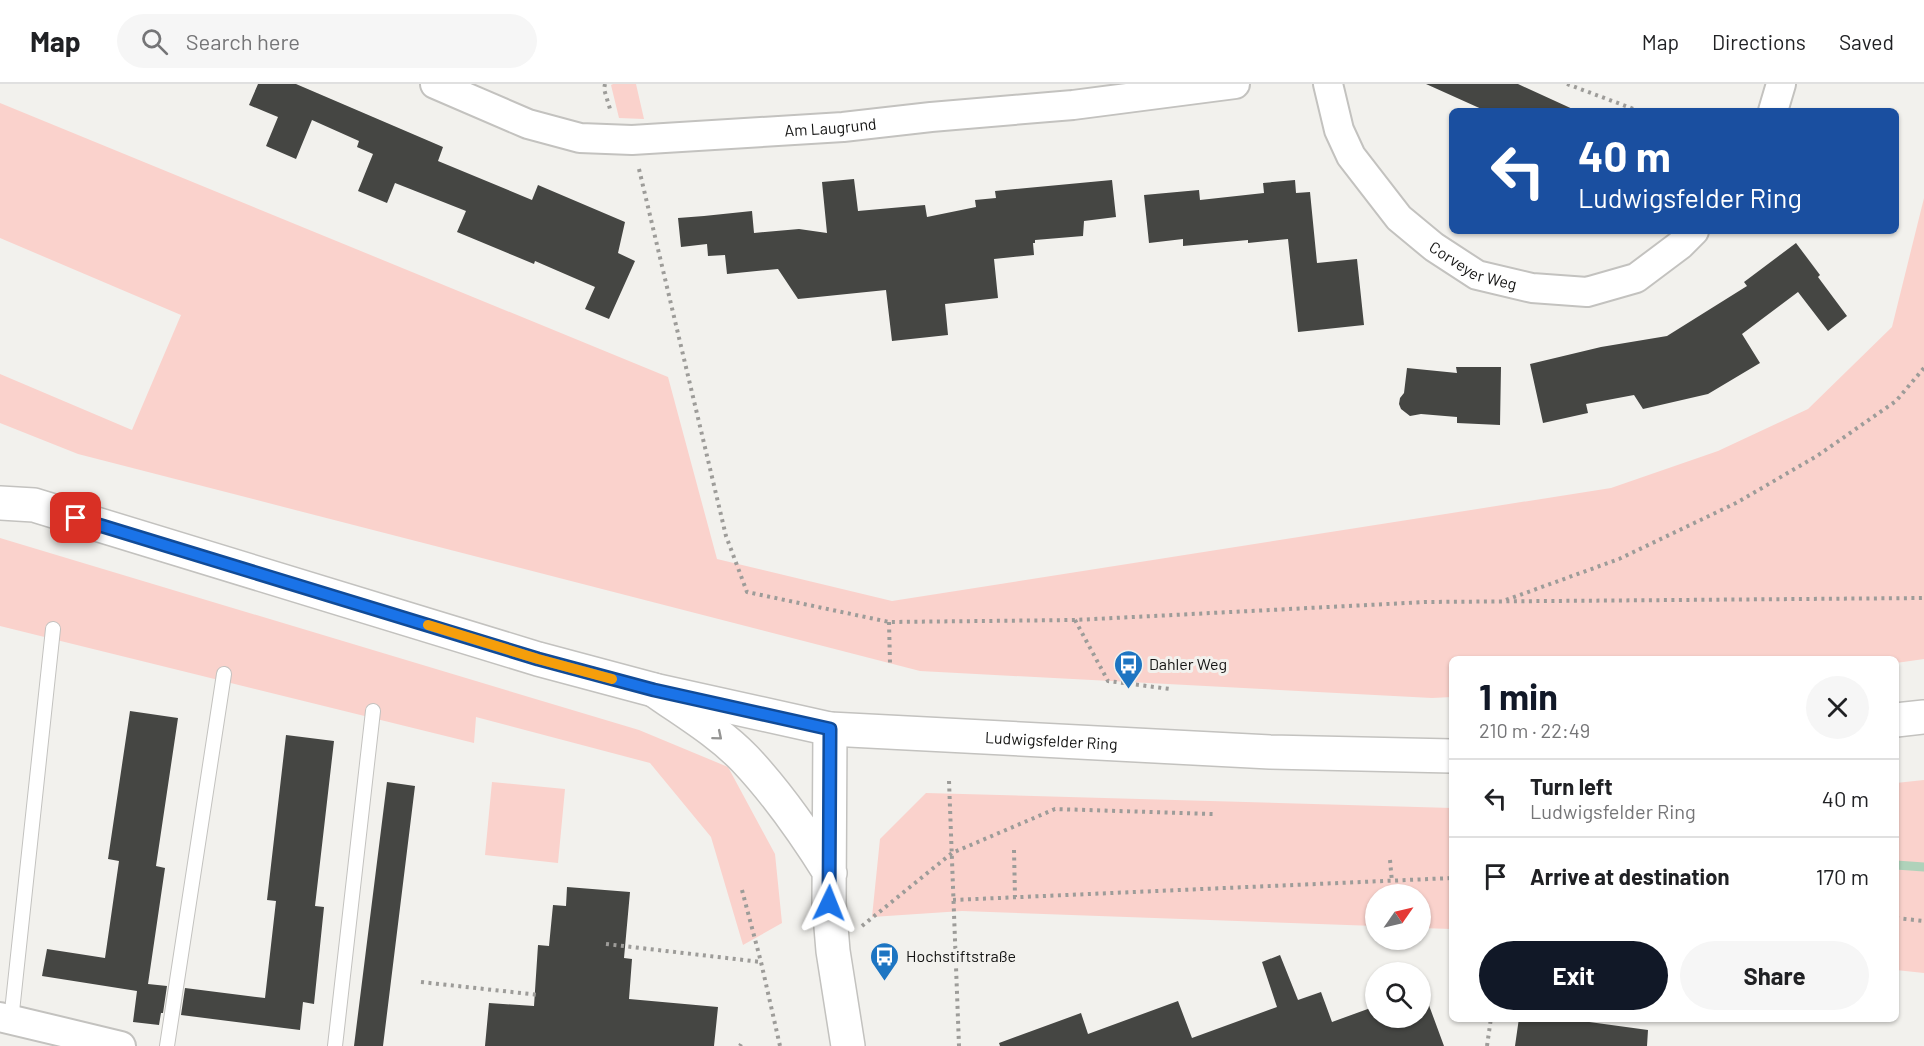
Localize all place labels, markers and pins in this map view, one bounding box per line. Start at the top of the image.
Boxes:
pin [50,492,101,543]
bus stop icon: Dahler Weg [1112,648,1144,690]
place label: Dahler Weg [1149,654,1227,673]
bus stop icon: Hochstiftstraße [869,940,901,982]
place label: Hochstiftstraße [906,946,1016,965]

